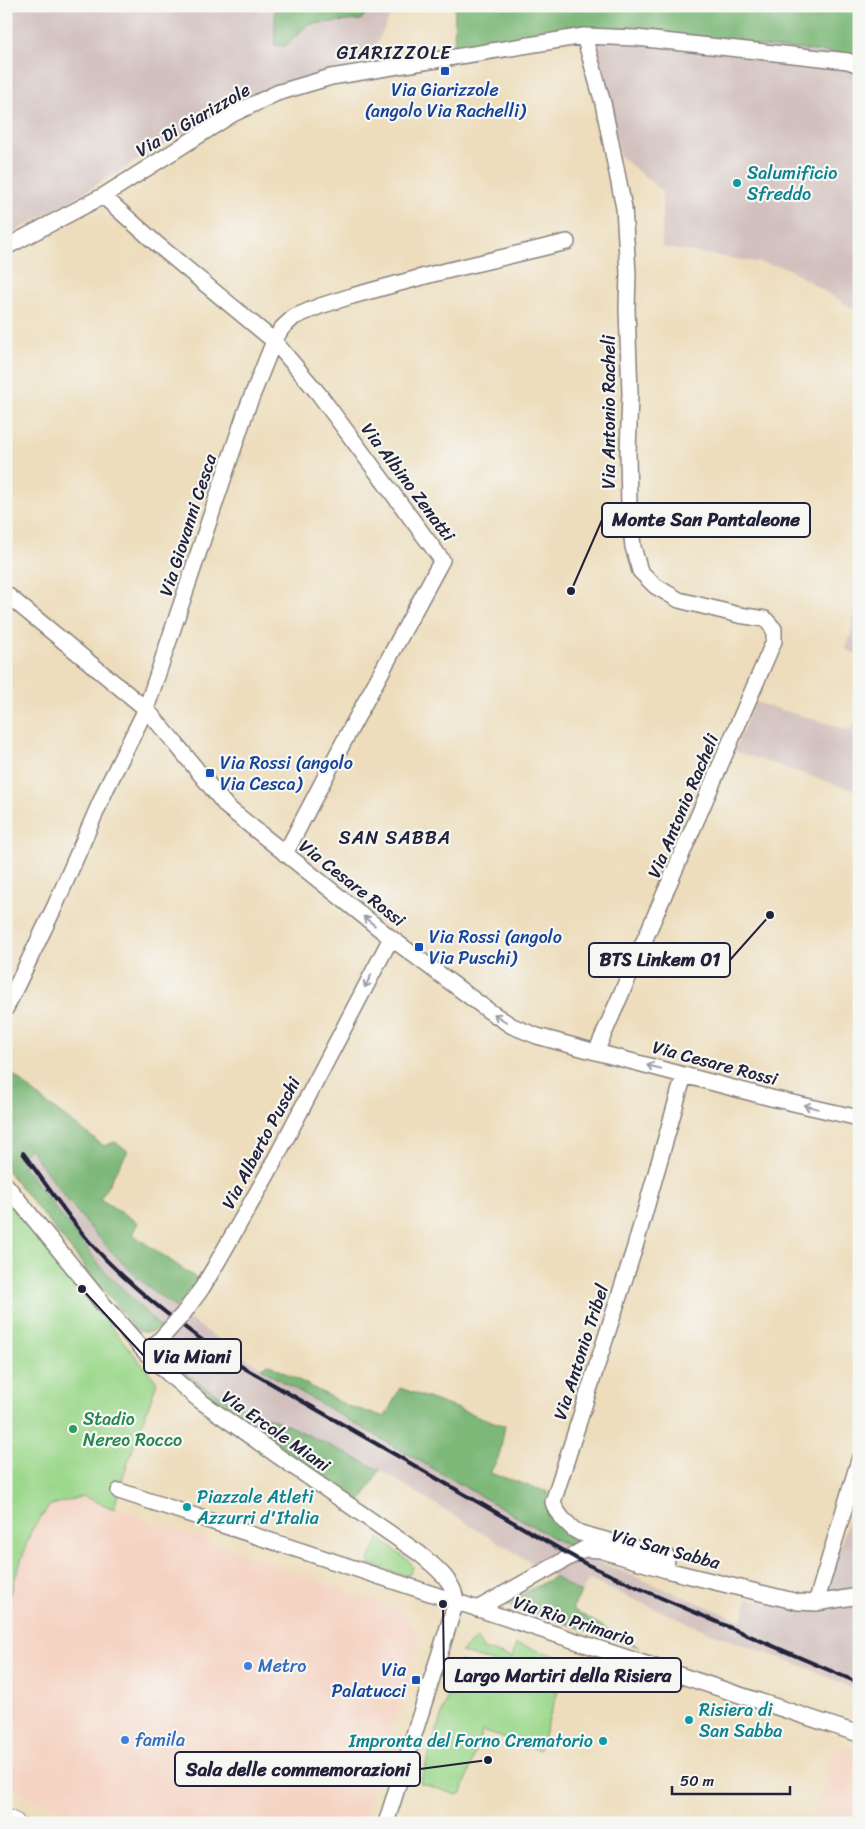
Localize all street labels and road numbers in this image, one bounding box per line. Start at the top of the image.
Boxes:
street label: Via Di Giarizzole [130,74,256,166]
street label: Via Antonio Racheli [593,334,625,489]
street label: Via Albino Zenatti [352,416,464,549]
street label: Via Giovanni Cesca [150,449,226,600]
street label: Via Antonio Racheli [638,728,728,883]
street label: Via Cesare Rossi [292,831,413,936]
street label: Via Cesare Rossi [649,1031,782,1095]
street label: Via Alberto Puschi [213,1070,310,1215]
street label: Via Antonio Tribel [544,1279,618,1424]
street label: Via Ercole Miani [215,1381,338,1481]
street label: Via San Sabba [608,1519,725,1579]
street label: Via Rio Primario [509,1586,639,1656]

